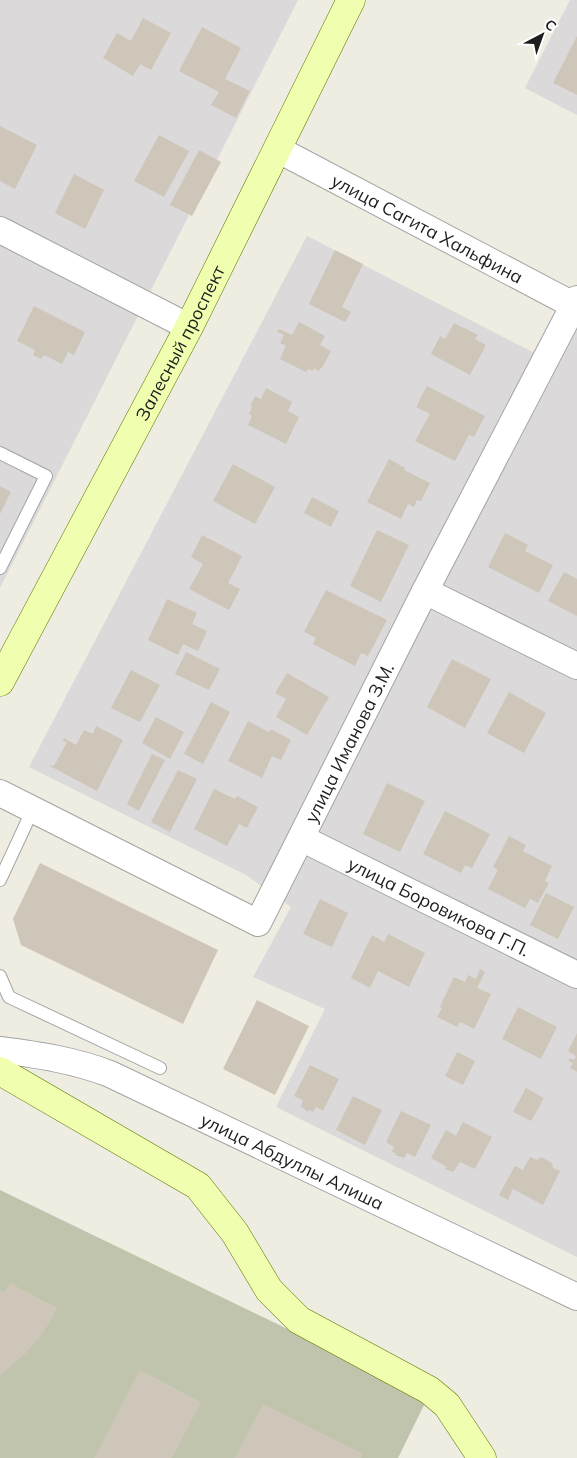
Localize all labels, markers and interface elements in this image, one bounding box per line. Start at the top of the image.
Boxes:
north arrow [517,10,567,60]
text: С [541,15,560,35]
street label: улица Сагита Хальфина [328,168,527,288]
street label: Залесный проспект [130,260,230,424]
street label: улица Иманова З.М. [299,659,399,826]
street label: улица Боровикова Г.П. [344,852,534,961]
street label: улица Абдуллы Алиша [197,1108,388,1215]

